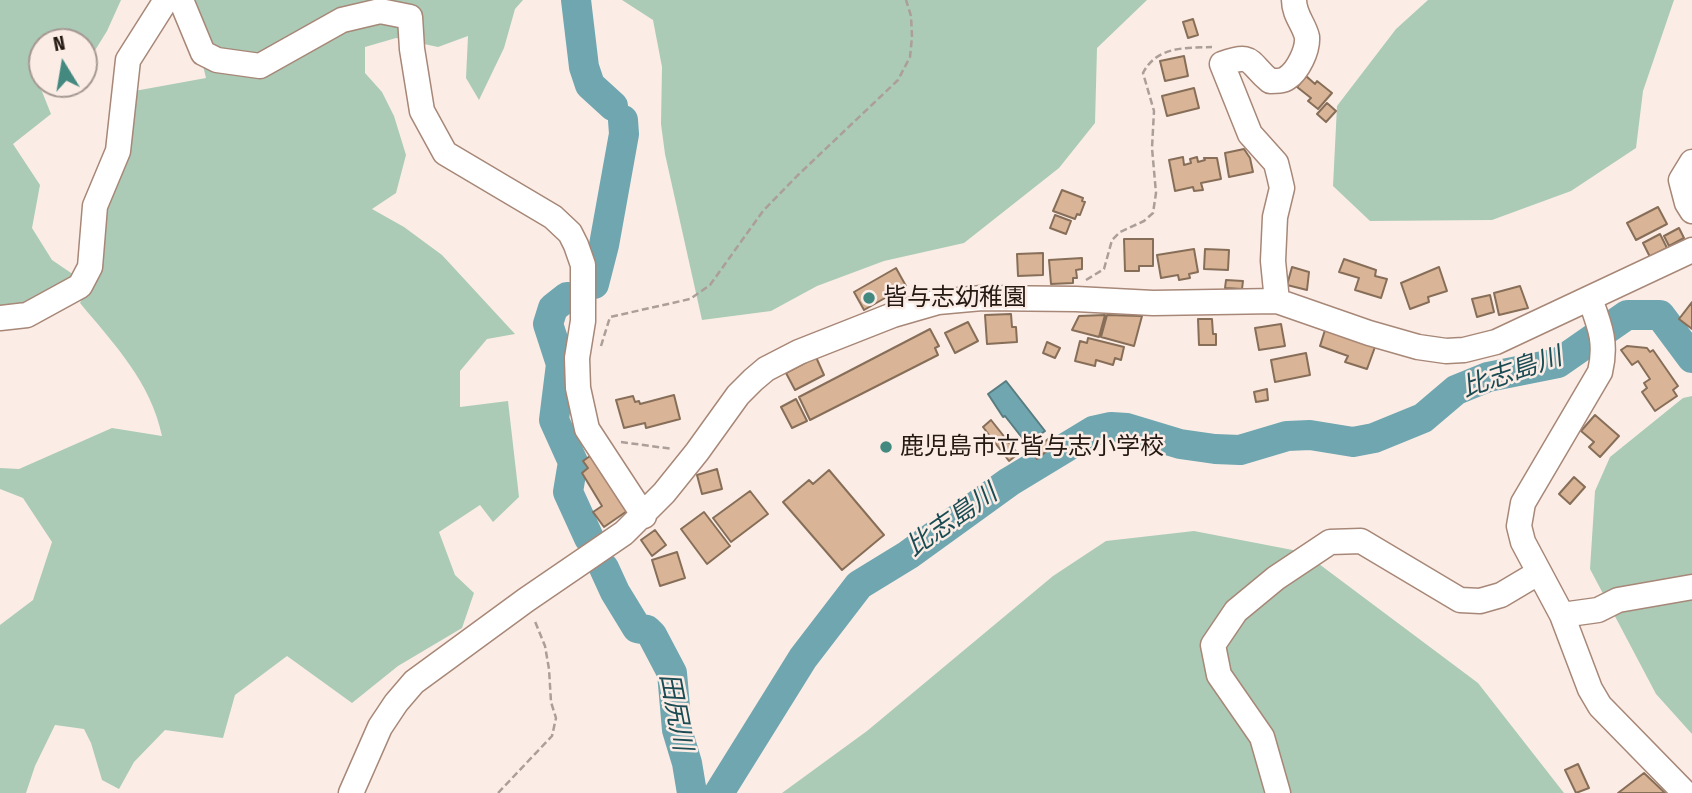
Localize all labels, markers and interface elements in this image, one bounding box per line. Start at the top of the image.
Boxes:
north arrow [28,28,98,98]
text: N [51,31,67,56]
place label: 皆与志幼稚園 [883,284,1027,312]
marker: 皆与志幼稚園 [861,290,877,306]
water label: 比志島川 [1458,341,1566,405]
place label: 鹿児島市立皆与志小学校 [900,433,1164,461]
marker: 鹿児島市立皆与志小学校 [878,439,894,455]
water label: 比志島川 [900,478,1004,564]
water label: 田尻川 [652,671,698,753]

